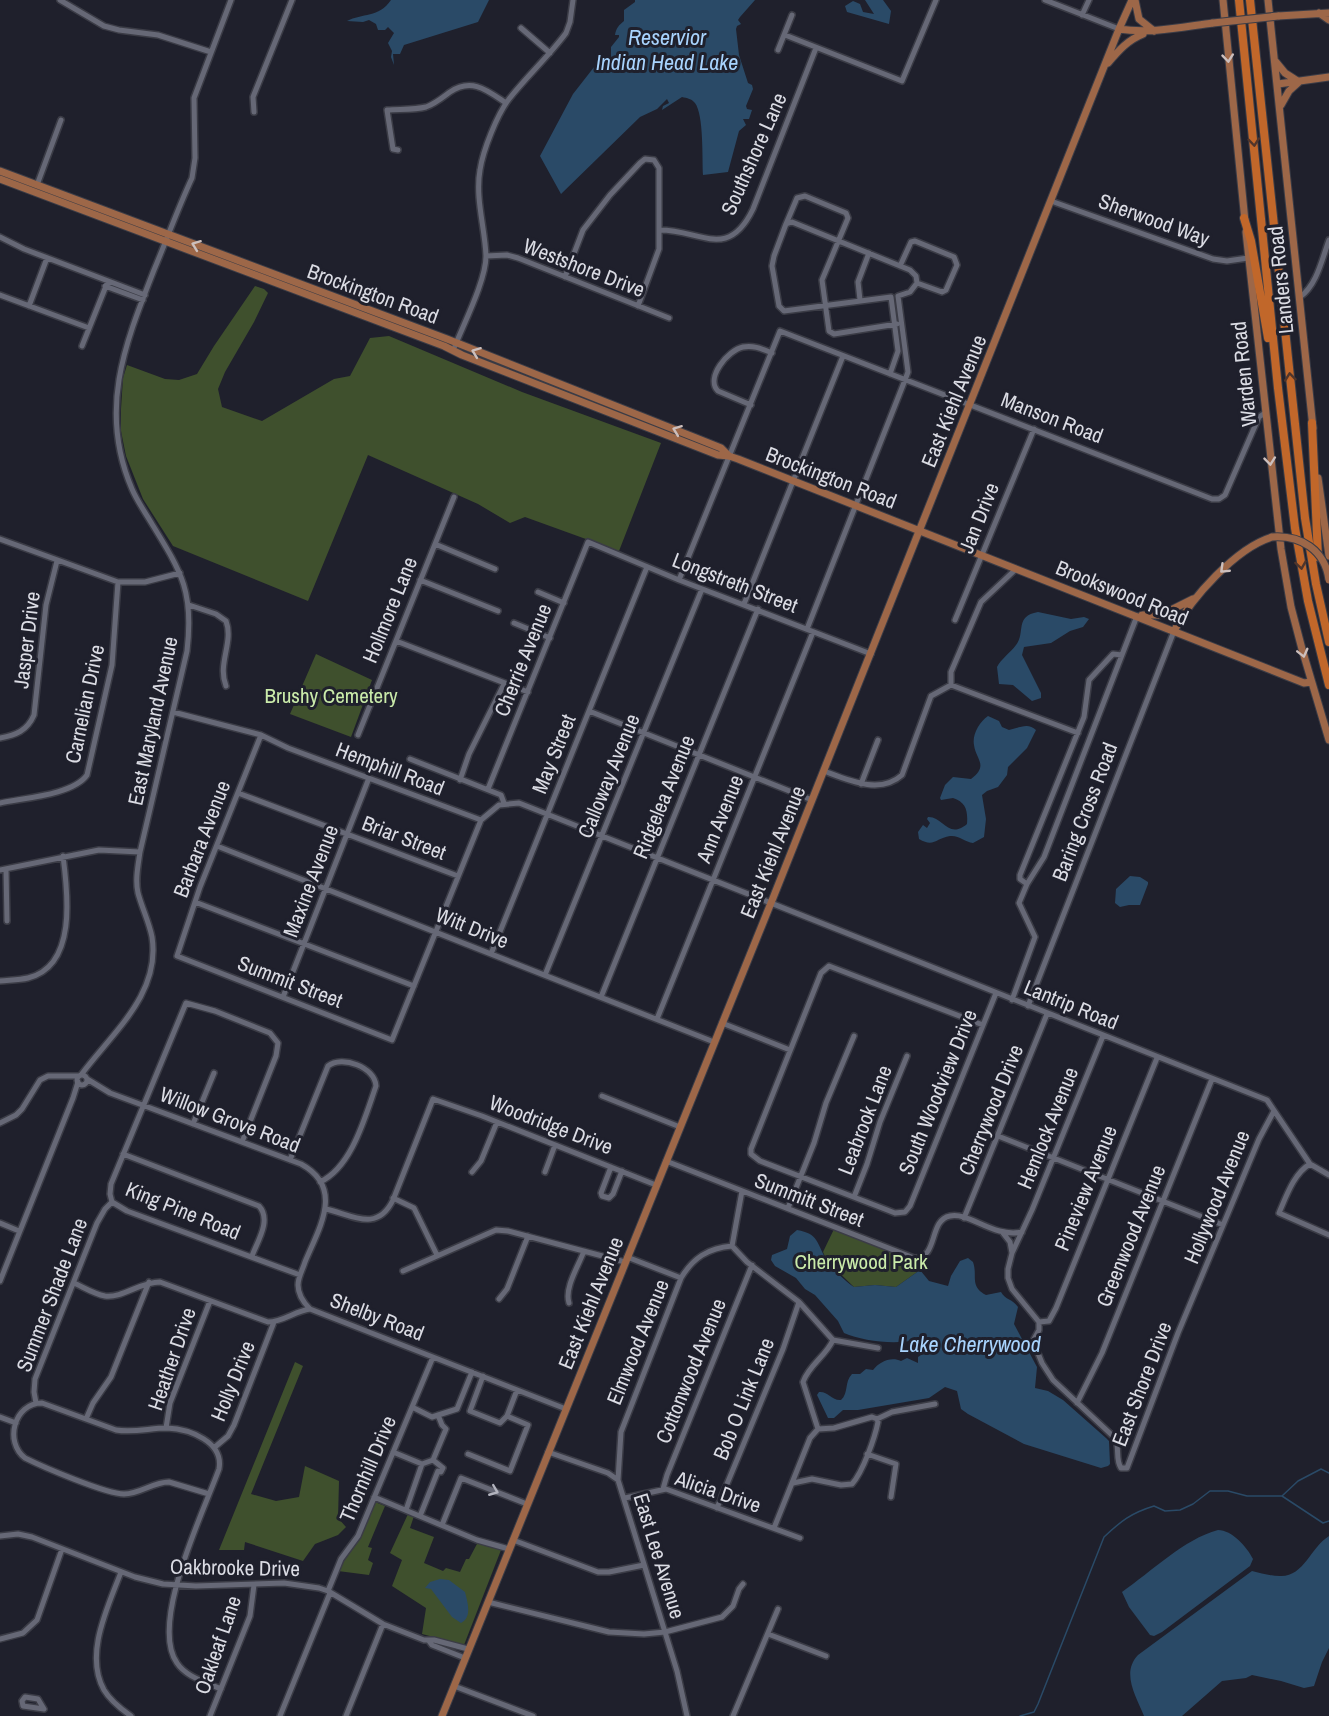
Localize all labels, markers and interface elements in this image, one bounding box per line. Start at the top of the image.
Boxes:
water label: Reservior Indian Head Lake [596,22,738,77]
one-way arrow [1221,54,1234,63]
street label: Southshore Lane [714,88,793,220]
one-way arrow [1247,137,1260,146]
street label: Sherwood Way [1095,186,1214,253]
street label: Landers Road [1260,225,1301,335]
street label: Westshore Drive [519,231,649,304]
one-way arrow [191,239,202,252]
street label: Brockington Road [303,256,443,331]
street label: Warden Road [1224,320,1263,428]
street label: East Kiehl Avenue [914,330,993,471]
one-way arrow [471,346,482,359]
one-way arrow [1284,373,1297,382]
street label: Manson Road [997,385,1107,450]
one-way arrow [672,425,683,438]
street label: Brockington Road [762,439,901,516]
one-way arrow [1263,457,1275,466]
street label: Jan Drive [951,478,1006,557]
street label: Longstreth Street [668,545,802,620]
street label: Hollmore Lane [355,552,424,667]
street label: Brookswood Road [1052,553,1193,632]
one-way arrow [1294,560,1306,570]
one-way arrow [1221,562,1232,573]
street label: Jasper Drive [6,590,47,690]
street label: Cherrie Avenue [487,599,558,721]
street label: East Maryland Avenue [120,634,185,808]
street label: Carnelian Drive [58,642,111,766]
one-way arrow [1296,648,1309,658]
park label: Brushy Cemetery [264,681,398,710]
street label: Calloway Avenue [570,709,647,842]
street label: May Street [524,710,583,798]
street label: Ridgelea Avenue [626,731,701,863]
street label: Hemphill Road [332,735,449,802]
street label: Baring Cross Road [1045,738,1124,885]
street label: Ann Avenue [688,770,750,868]
street label: Barbara Avenue [166,776,237,902]
street label: East Kiehl Avenue [733,781,812,922]
street label: Briar Street [358,808,451,867]
street label: Maxine Avenue [276,820,345,941]
street label: Witt Drive [431,900,513,955]
street label: Summit Street [234,948,347,1015]
street label: Lantrip Road [1020,972,1123,1037]
street label: South Woodview Drive [891,1005,984,1179]
street label: Cherrywood Drive [951,1040,1030,1180]
street label: Leabrook Lane [830,1061,899,1179]
street label: Hemlock Avenue [1010,1063,1085,1193]
street label: Willow Grove Road [156,1079,305,1160]
street label: Woodridge Drive [485,1088,617,1161]
street label: Pineview Avenue [1047,1121,1124,1255]
street label: Hollywood Avenue [1177,1126,1256,1268]
street label: Greenwood Avenue [1089,1160,1172,1311]
street label: Summitt Street [750,1165,868,1234]
street label: King Pine Road [121,1174,245,1247]
street label: Summer Shade Lane [9,1214,94,1376]
street label: East Kiehl Avenue [551,1232,630,1373]
park label: Cherrywood Park [794,1247,928,1276]
street label: Elmwood Avenue [599,1275,676,1409]
street label: Shelby Road [326,1285,428,1348]
street label: Cottonwood Avenue [648,1294,733,1448]
street label: Heather Drive [140,1303,203,1414]
street label: East Shore Drive [1105,1317,1179,1450]
water label: Lake Cherrywood [899,1329,1042,1359]
street label: Bob O Link Lane [706,1333,781,1464]
street label: Holly Drive [203,1336,262,1425]
street label: Thornhill Drive [332,1411,403,1526]
street label: Alicia Drive [670,1463,765,1520]
one-way arrow [488,1484,499,1496]
street label: East Lee Avenue [627,1489,692,1622]
street label: Oakbrooke Drive [170,1552,300,1583]
street label: Oakleaf Lane [187,1592,248,1698]

